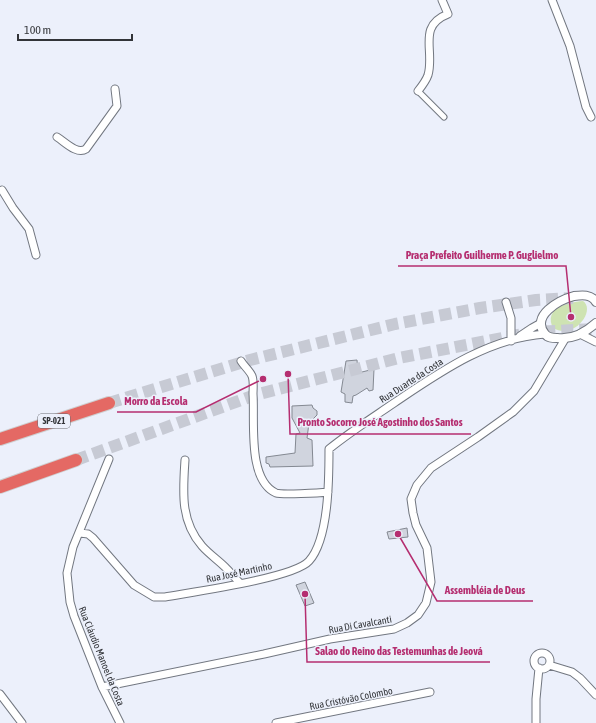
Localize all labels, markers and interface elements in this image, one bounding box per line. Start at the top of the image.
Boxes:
scale bar [18,16,132,42]
text: 100 m [24,23,51,37]
callout: Praça Prefeito Guilherme P. Guglielmo [398,243,566,266]
text: Praça Prefeito Guilherme P. Guglielmo [406,249,558,261]
street label: Rua Duarte da Costa [377,356,445,405]
callout: Morro da Escola [117,389,196,412]
text: Morro da Escola [124,395,188,407]
callout: Pronto Socorro José Agostinho dos Santos [290,411,471,434]
road number: SP-021 [38,414,70,428]
text: Pronto Socorro José Agostinho dos Santos [297,416,463,428]
street label: Rua José Martinho [205,560,273,585]
callout: Assembléia de Deus [437,578,533,601]
text: Assembléia de Deus [444,584,525,596]
street label: Rua Cláudio Manoel da Costa [77,605,127,708]
street label: Rua Di Cavalcanti [328,614,392,635]
callout: Salao do Reino das Testemunhas de Jeová [307,639,490,662]
text: Salao do Reino das Testemunhas de Jeová [315,645,483,657]
street label: Rua Cristóvão Colombo [309,685,394,712]

